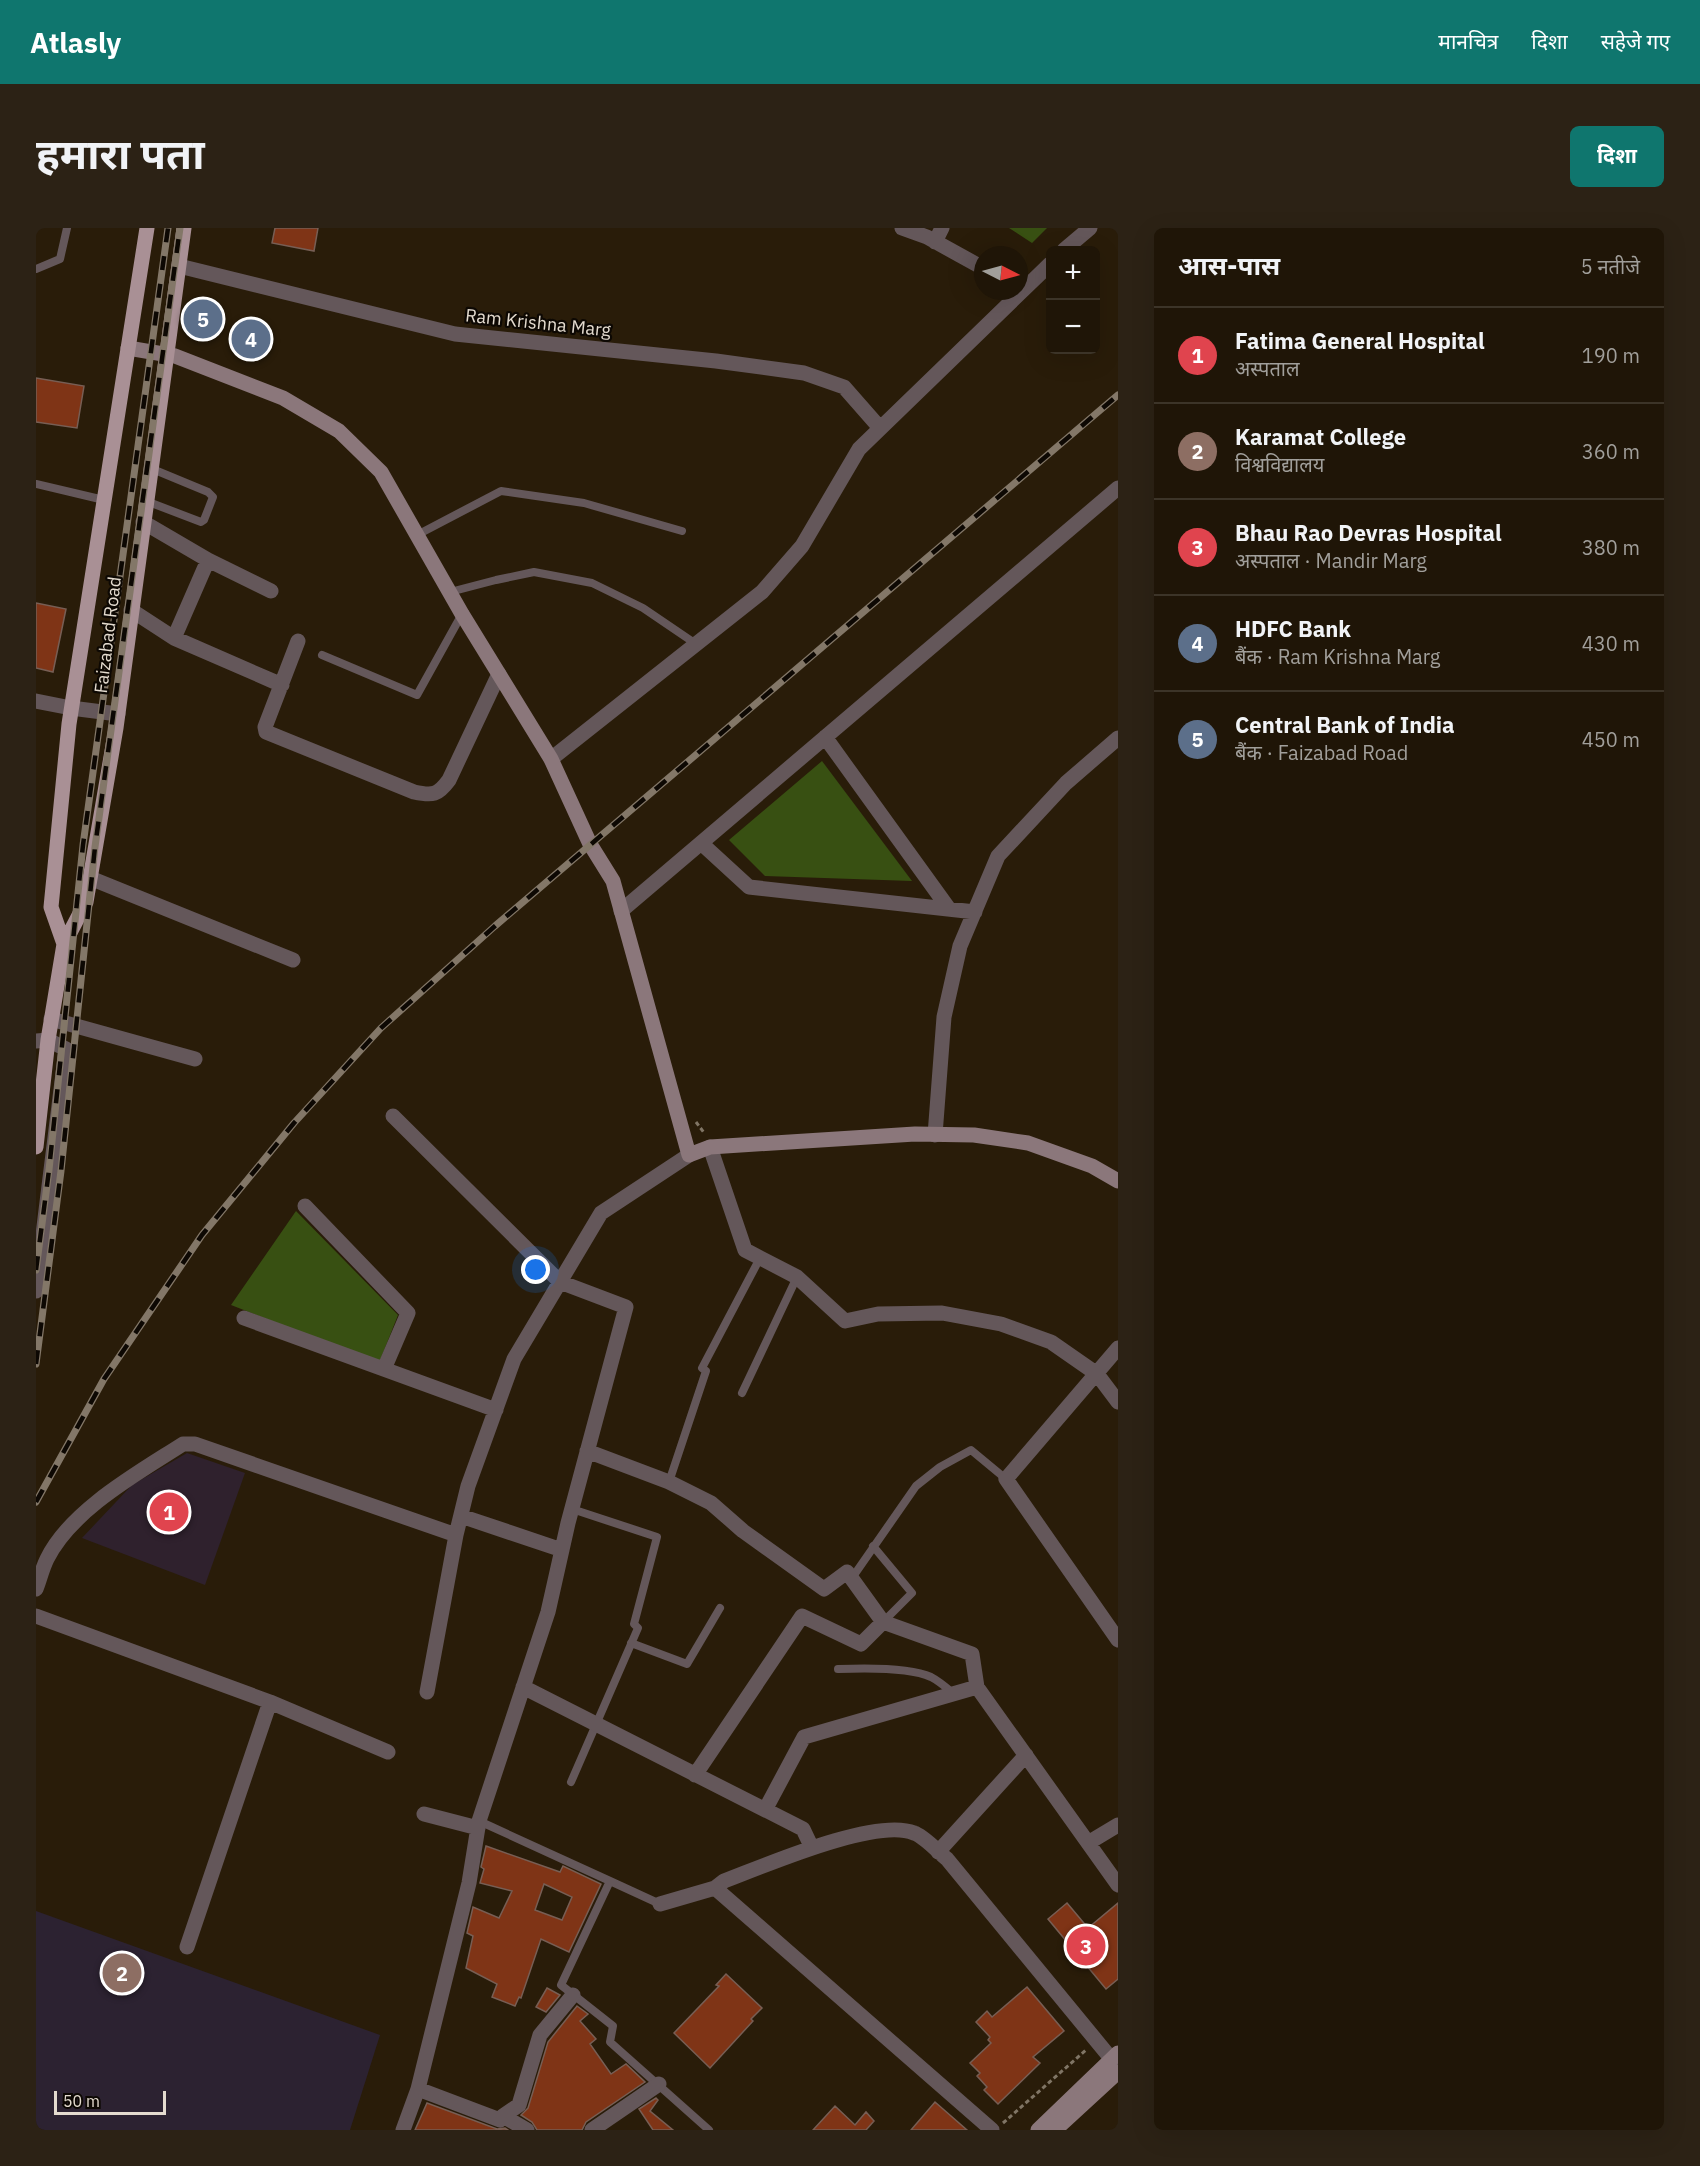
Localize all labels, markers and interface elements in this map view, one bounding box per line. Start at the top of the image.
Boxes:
text: Atlasly [30,24,121,61]
text: मानचित्र [1438,27,1498,55]
text: दिशा [1531,27,1568,55]
text: सहेजे गए [1601,27,1670,55]
text: हमारा पता [36,126,205,181]
button: दिशा [1570,126,1664,187]
north arrow [974,246,1028,300]
map controls [1046,246,1100,354]
button: + [1046,246,1100,300]
text: आस-पास [1178,248,1280,282]
text: 5 नतीजे [1581,253,1640,280]
pin: 5 [184,296,222,341]
button: − [1046,300,1100,354]
street label: Ram Krishna Marg [464,303,612,342]
pin: 4 [232,316,270,362]
text: Fatima General Hospital [1235,326,1485,355]
text: 1 [1192,342,1204,369]
text: 190 m [1582,342,1640,369]
text: अस्पताल [1235,355,1300,382]
text: Karamat College [1235,422,1406,451]
text: 2 [1192,438,1204,465]
text: 360 m [1582,438,1640,465]
text: विश्वविद्यालय [1235,451,1324,478]
text: Bhau Rao Devras Hospital [1235,518,1502,547]
text: 3 [1192,534,1204,561]
text: 380 m [1582,534,1640,561]
text: अस्पताल · Mandir Marg [1235,547,1427,574]
street label: Faizabad Road [89,575,126,695]
text: HDFC Bank [1235,614,1351,643]
text: 4 [1192,630,1204,657]
text: 430 m [1582,630,1640,657]
text: बैंक · Ram Krishna Marg [1235,643,1440,670]
text: Central Bank of India [1235,710,1455,739]
text: 5 [1192,726,1204,753]
text: 450 m [1582,726,1640,753]
text: बैंक · Faizabad Road [1235,739,1408,766]
your location [521,1255,550,1284]
pin: 1 [150,1490,188,1534]
pin: 3 [1066,1924,1106,1968]
pin: 2 [102,1950,142,1996]
scale bar [54,2088,166,2116]
text: 50 m [63,2091,100,2111]

